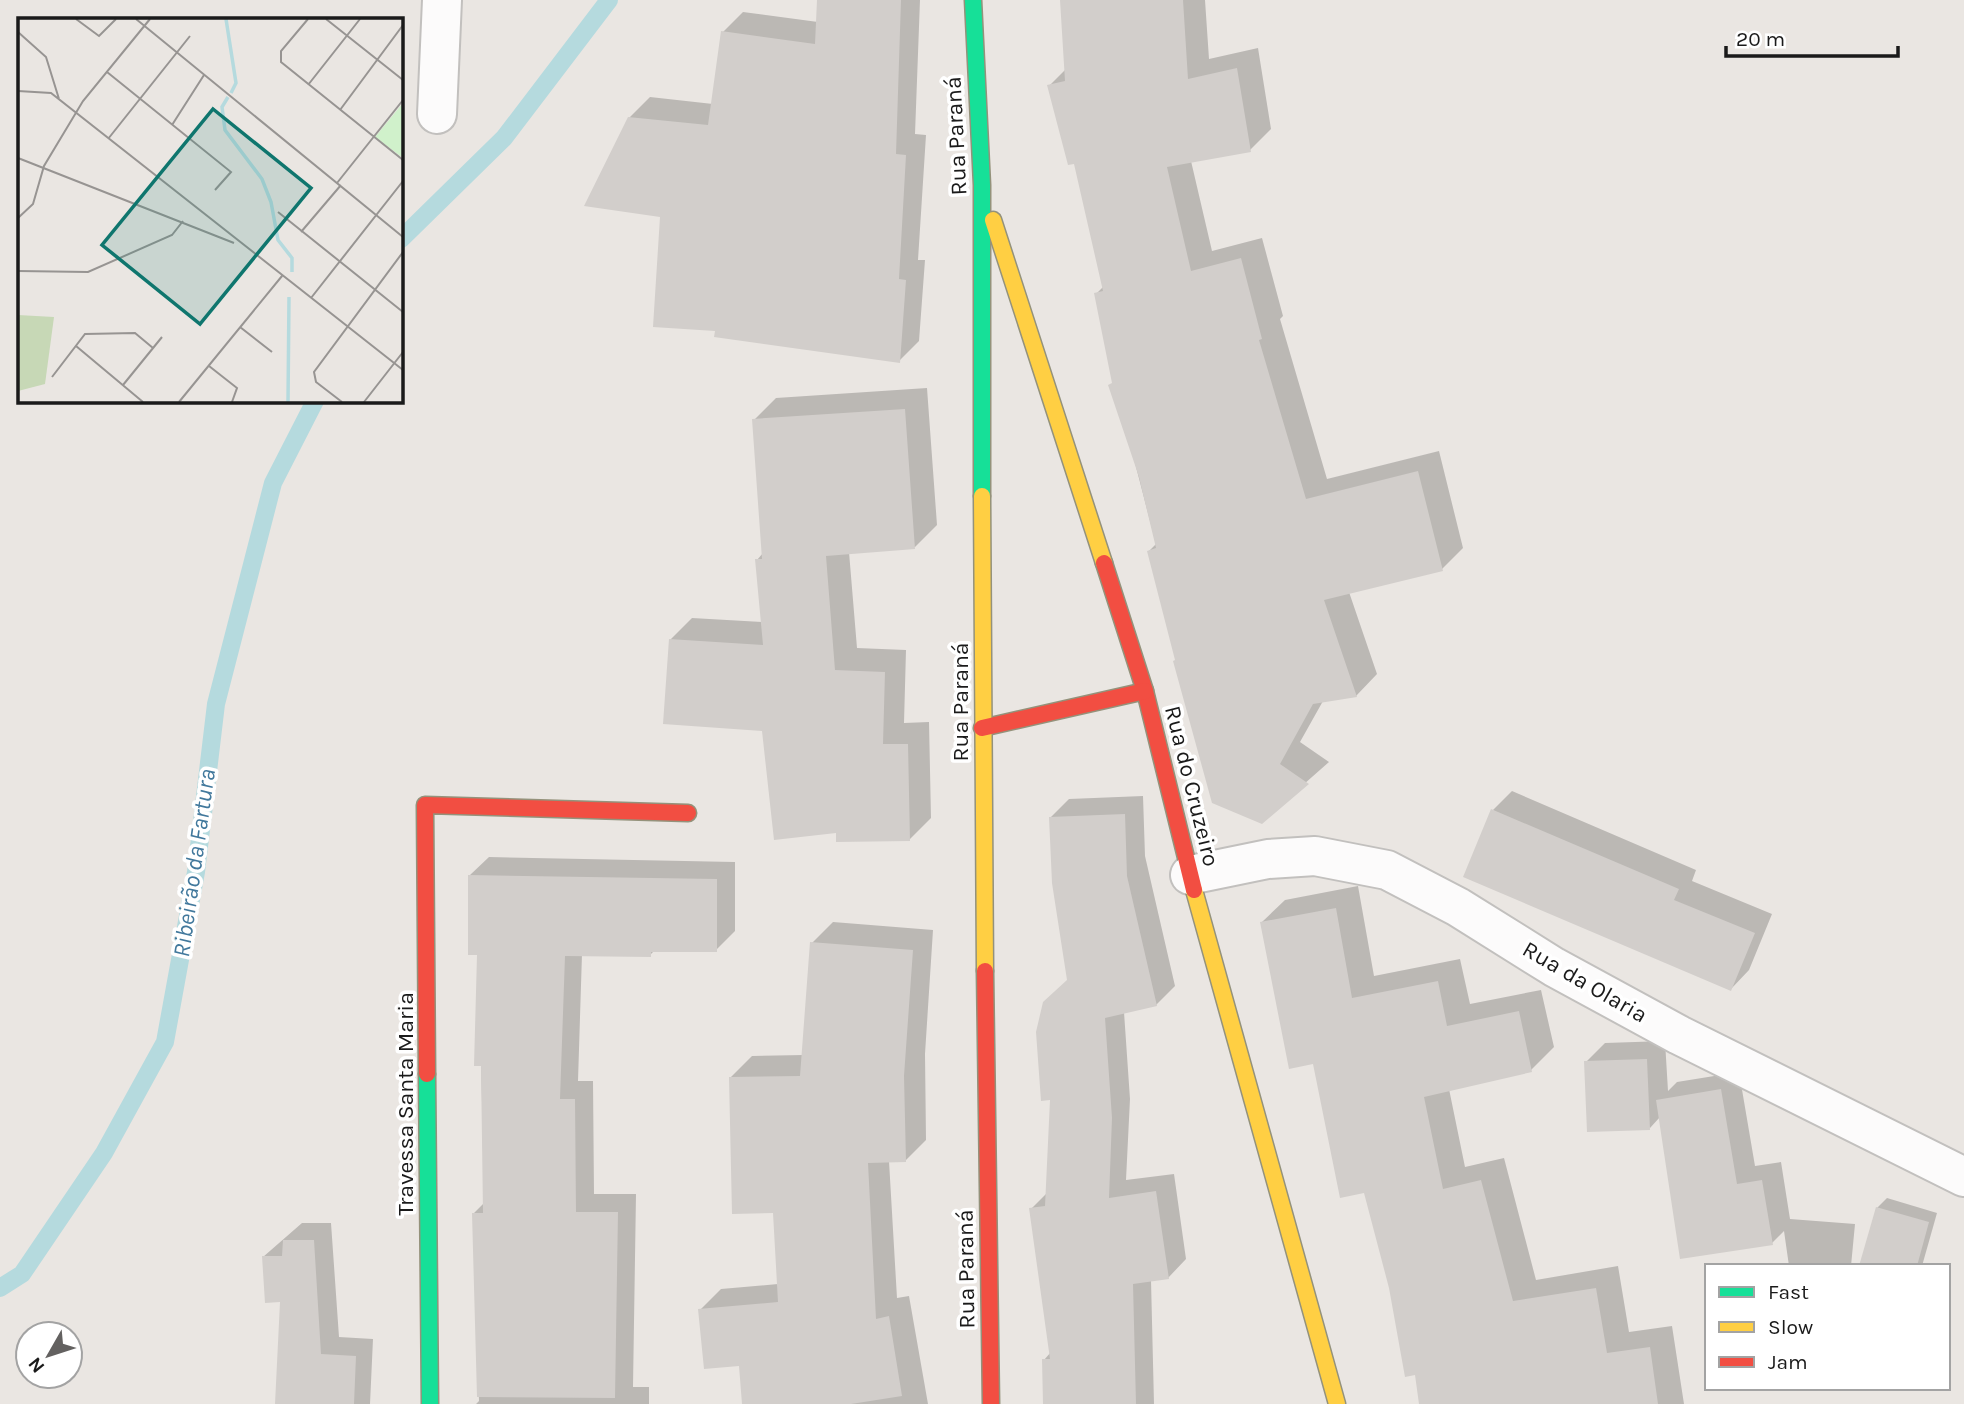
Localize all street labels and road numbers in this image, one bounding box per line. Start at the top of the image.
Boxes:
street label: Rua Paraná [939,76,973,196]
street label: Rua Paraná [947,642,974,762]
street label: Rua do Cruzeiro [1159,703,1225,869]
street label: Rua da Olaria [1518,935,1652,1029]
street label: Travessa Santa Maria [392,992,419,1216]
street label: Rua Paraná [951,1209,981,1329]

